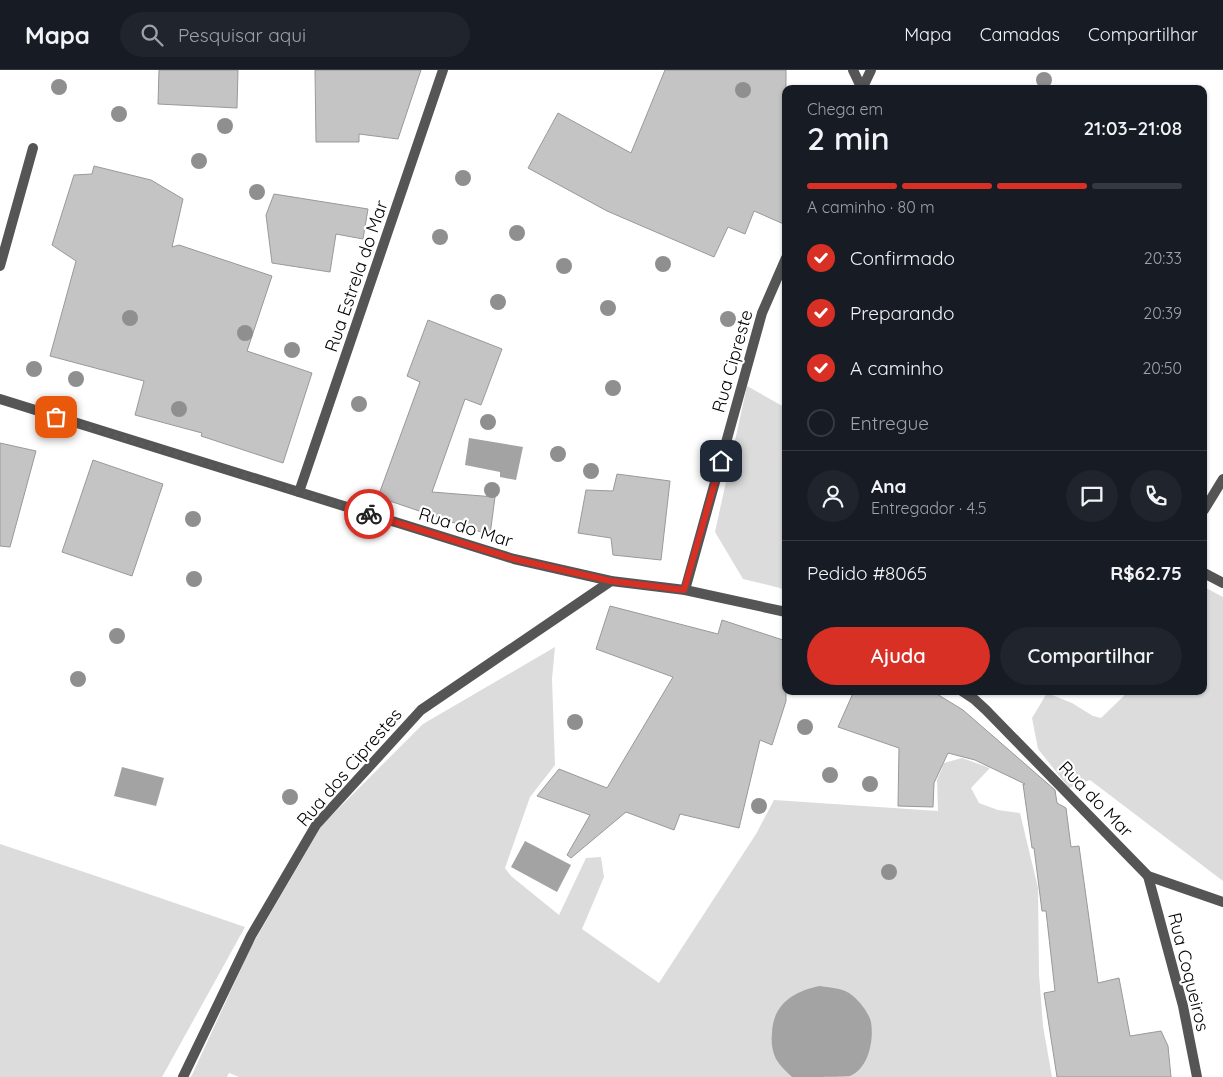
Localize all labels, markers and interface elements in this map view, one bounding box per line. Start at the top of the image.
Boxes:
search box [120,12,470,57]
text: Mapa [25,20,90,50]
icon: search [138,21,166,49]
text: Pesquisar aqui [178,23,306,47]
text: Mapa [904,23,952,46]
text: Camadas [980,23,1060,46]
text: Compartilhar [1088,23,1198,46]
text: Chega em [807,99,883,119]
text: 21:03–21:08 [1083,116,1182,140]
text: 2 min [807,118,890,158]
street label: Rua Estrela do Mar [319,197,393,355]
text: A caminho · 80 m [807,197,935,217]
icon: check [807,244,835,272]
text: Confirmado [850,246,955,270]
text: 20:33 [1144,248,1182,268]
icon: check [807,299,835,327]
text: Preparando [850,301,955,325]
text: 20:39 [1143,303,1182,323]
street label: Rua Cipreste [706,307,758,415]
icon: check [807,354,835,382]
text: A caminho [850,356,943,380]
text: 20:50 [1142,358,1182,378]
pin [35,396,77,438]
icon: bag [42,403,70,431]
text: Entregue [850,411,929,435]
pin [700,440,742,482]
icon: home [707,447,735,475]
button: person [807,470,859,522]
button: chat [1066,470,1118,522]
button: phone [1130,470,1182,522]
text: Ana [871,474,906,498]
courier [344,489,394,539]
text: Entregador · 4.5 [871,498,987,518]
icon: bike [355,500,383,528]
street label: Rua do Mar [416,502,516,552]
text: Pedido #8065 [807,561,927,585]
text: R$62.75 [1110,561,1182,585]
button: Ajuda [807,627,990,685]
button: Compartilhar [1000,627,1182,685]
street label: Rua dos Ciprestes [291,703,407,831]
street label: Rua do Mar [1054,756,1138,842]
street label: Rua Coqueiros [1163,910,1215,1034]

